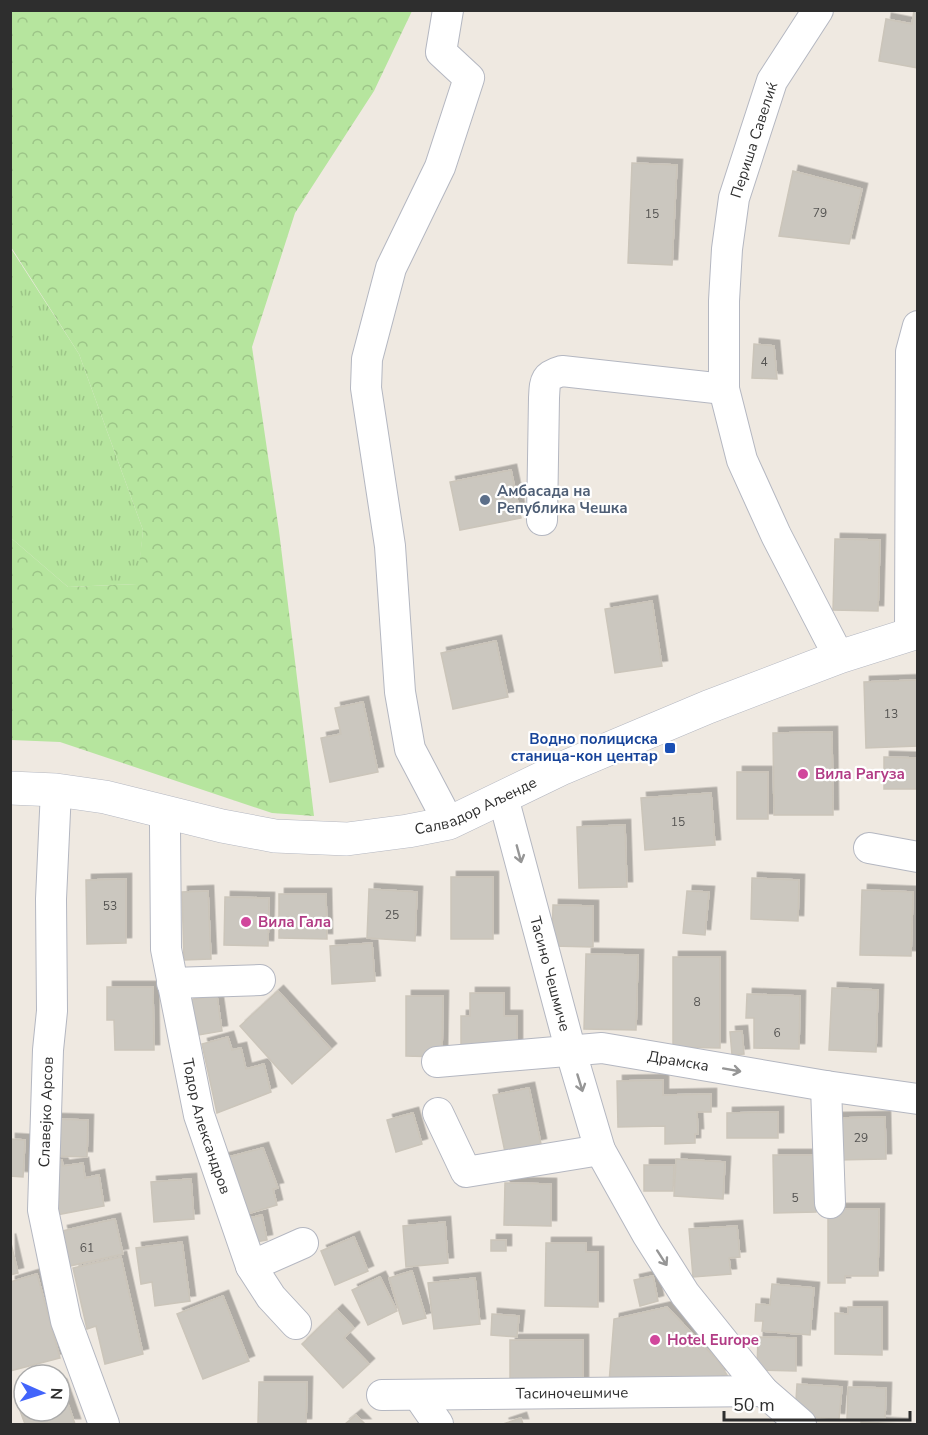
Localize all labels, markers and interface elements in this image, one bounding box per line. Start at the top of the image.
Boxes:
street label: Периша Савелиќ [726,79,782,200]
house number: 79 [813,205,827,221]
house number: 15 [645,206,659,222]
house number: 4 [760,354,768,370]
place label: Амбасада на Република Чешка [497,481,628,518]
marker: Амбасада на Република Чешка [478,493,492,507]
house number: 13 [884,706,898,722]
place label: Водно полициска станица-кон центар [511,729,658,766]
marker: Водно полициска станица-кон центар [663,741,677,755]
place label: Вила Рагуза [815,764,905,784]
marker: Вила Рагуза [796,767,810,781]
street label: Салвадор Аљенде [413,772,540,840]
house number: 15 [671,814,685,830]
one-way arrow [514,844,525,863]
house number: 53 [103,898,117,914]
house number: 25 [385,907,399,923]
place label: Вила Гала [258,912,331,932]
street label: Тасино Чешмиче [525,914,575,1034]
marker: Вила Гала [239,915,253,929]
house number: 8 [693,994,701,1010]
house number: 6 [773,1025,781,1041]
street label: Драмска [646,1046,710,1076]
street label: Славејко Арсов [34,1056,58,1168]
street label: Тодор Александров [178,1057,235,1197]
one-way arrow [722,1065,741,1076]
one-way arrow [575,1073,586,1092]
house number: 29 [854,1130,868,1146]
house number: 5 [791,1190,799,1206]
house number: 61 [80,1240,94,1256]
one-way arrow [657,1249,669,1266]
place label: Hotel Europe [667,1330,759,1350]
marker: Hotel Europe [648,1333,662,1347]
north arrow [12,1363,72,1423]
street label: Тасиночешмиче [516,1382,628,1404]
scale bar [724,1384,910,1422]
text: N [45,1387,67,1400]
text: 50 m [733,1393,775,1417]

